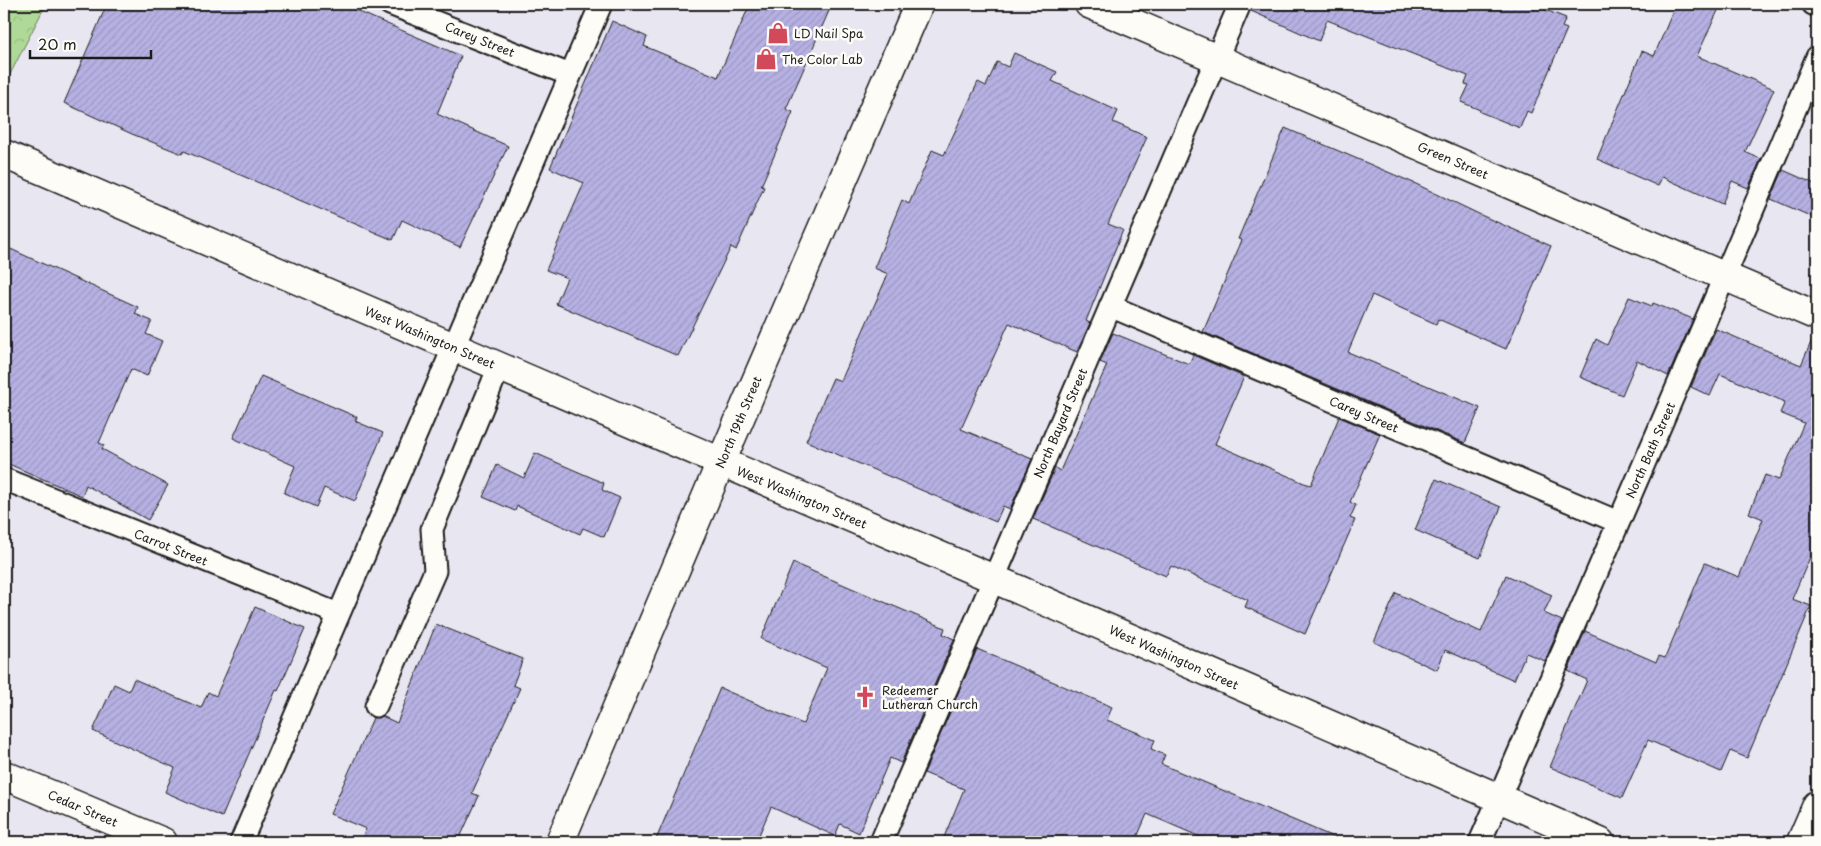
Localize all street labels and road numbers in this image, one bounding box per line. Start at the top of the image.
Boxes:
street label: Carey Street [442,17,518,61]
street label: Green Street [1415,137,1491,183]
street label: West Washington Street [362,301,498,373]
street label: North Bayard Street [1029,365,1091,481]
street label: North 19th Street [710,373,766,471]
street label: Carey Street [1327,391,1401,437]
street label: North Bath Street [1621,399,1679,501]
street label: West Washington Street [734,461,870,533]
street label: Carrot Street [132,524,211,570]
street label: West Washington Street [1106,620,1242,694]
street label: Cedar Street [45,785,121,831]

